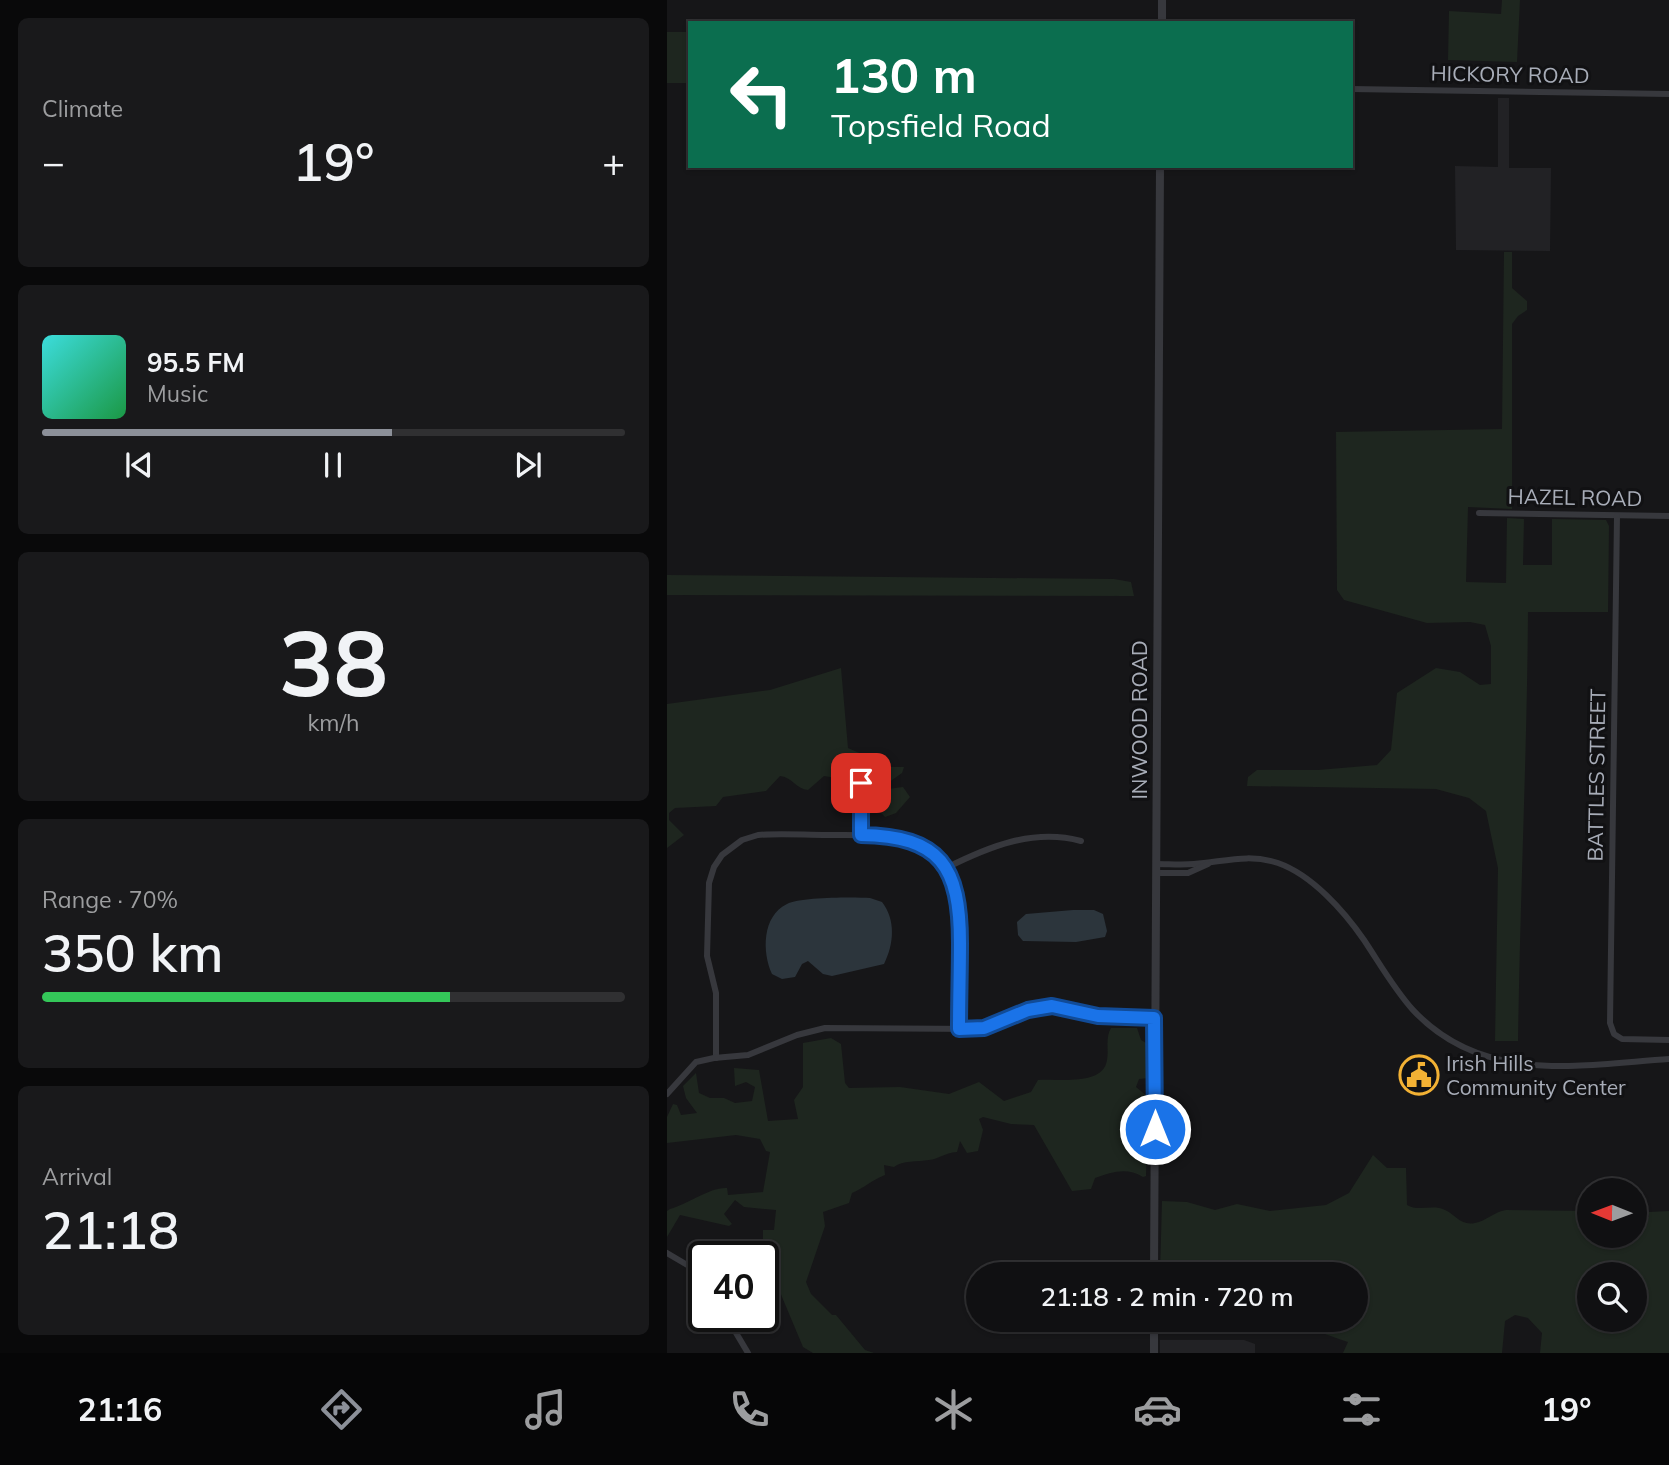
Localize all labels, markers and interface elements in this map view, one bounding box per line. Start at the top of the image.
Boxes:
text: 130 m [831,44,977,105]
icon: left [716,49,807,140]
street label: HICKORY ROAD [1430,60,1590,88]
text: Climate [42,94,123,123]
text: Topsfield Road [831,105,1051,145]
text: 19° [293,129,374,194]
text: − [42,138,65,186]
text: + [602,138,625,186]
text: 95.5 FM [147,346,245,379]
text: Music [147,379,208,408]
icon: previous [120,446,158,484]
icon: pause [314,446,352,484]
icon: next [509,446,547,484]
street label: HAZEL ROAD [1507,483,1643,511]
text: 38 [279,605,388,719]
street label: INWOOD ROAD [1126,640,1152,800]
street label: BATTLES STREET [1581,688,1611,862]
text: km/h [307,708,360,737]
pin [831,753,891,813]
icon: arrive [842,764,880,802]
text: Range · 70% [42,885,178,914]
text: 350 km [42,920,223,985]
place label: Irish Hills Community Center [1446,1050,1626,1100]
public building icon: Irish Hills Community Center [1398,1054,1440,1096]
position arrow [1118,1092,1192,1166]
text: Arrival [42,1162,112,1191]
north arrow [1577,1178,1647,1248]
map controls [1577,1178,1647,1332]
text: 21:18 [42,1197,179,1262]
speed limit sign: 40 [688,1241,779,1332]
button: search [1577,1262,1647,1332]
text: 21:18 · 2 min · 720 m [1040,1280,1294,1313]
icon: directions [317,1385,366,1434]
icon: music [521,1385,570,1434]
icon: phone [725,1385,774,1434]
icon: climate [929,1385,978,1434]
icon: car [1133,1385,1182,1434]
icon: filters [1337,1385,1386,1434]
text: 21:16 [77,1389,162,1429]
text: 19° [1541,1389,1591,1429]

